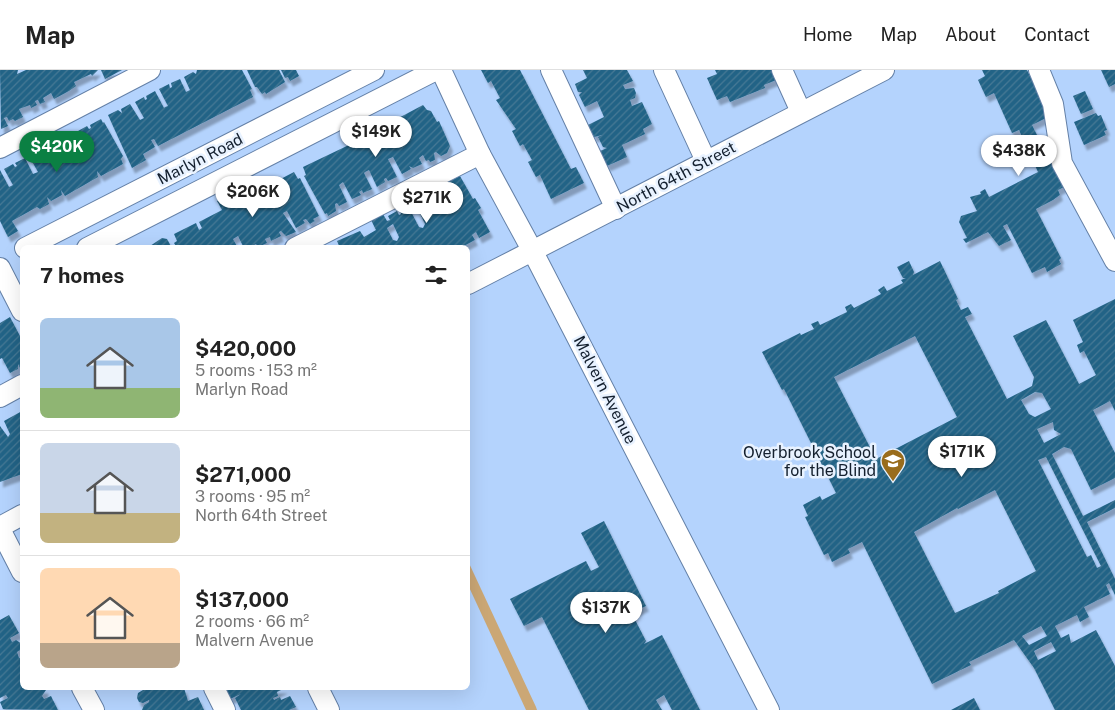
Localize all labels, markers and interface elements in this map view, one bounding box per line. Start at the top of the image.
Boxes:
text: Map [25,21,75,49]
text: Home [803,24,853,45]
text: Map [881,24,917,45]
text: About [945,24,996,45]
text: Contact [1024,24,1090,45]
pin: $149K [341,116,411,158]
text: $149K [351,122,401,141]
street label: Marlyn Road [154,129,246,189]
pin: $420K [22,131,92,173]
pin: $438K [984,134,1054,177]
text: $420K [30,137,84,156]
street label: North 64th Street [613,138,739,216]
text: $438K [992,141,1046,160]
pin: $206K [218,176,288,218]
text: $206K [226,182,280,201]
pin: $271K [392,182,462,224]
text: $271K [402,188,452,207]
icon: filters [422,261,450,289]
text: 7 homes [40,263,124,288]
street label: Malvern Avenue [570,333,640,447]
text: $420,000 [195,336,296,361]
icon: home [80,338,140,398]
text: 5 rooms · 153 m² [195,361,317,380]
text: Marlyn Road [195,380,288,399]
pin: $171K [927,436,997,478]
text: $171K [939,442,985,461]
place label: Overbrook School for the Blind [743,443,876,480]
school or university icon: Overbrook School for the Blind [880,448,906,482]
text: $271,000 [195,462,291,487]
icon: home [80,463,140,523]
text: 3 rooms · 95 m² [195,487,310,506]
text: North 64th Street [195,506,327,525]
text: $137,000 [195,587,289,612]
icon: home [80,588,140,648]
pin: $137K [571,592,641,634]
text: $137K [581,598,631,617]
text: 2 rooms · 66 m² [195,612,309,631]
text: Malvern Avenue [195,631,314,650]

